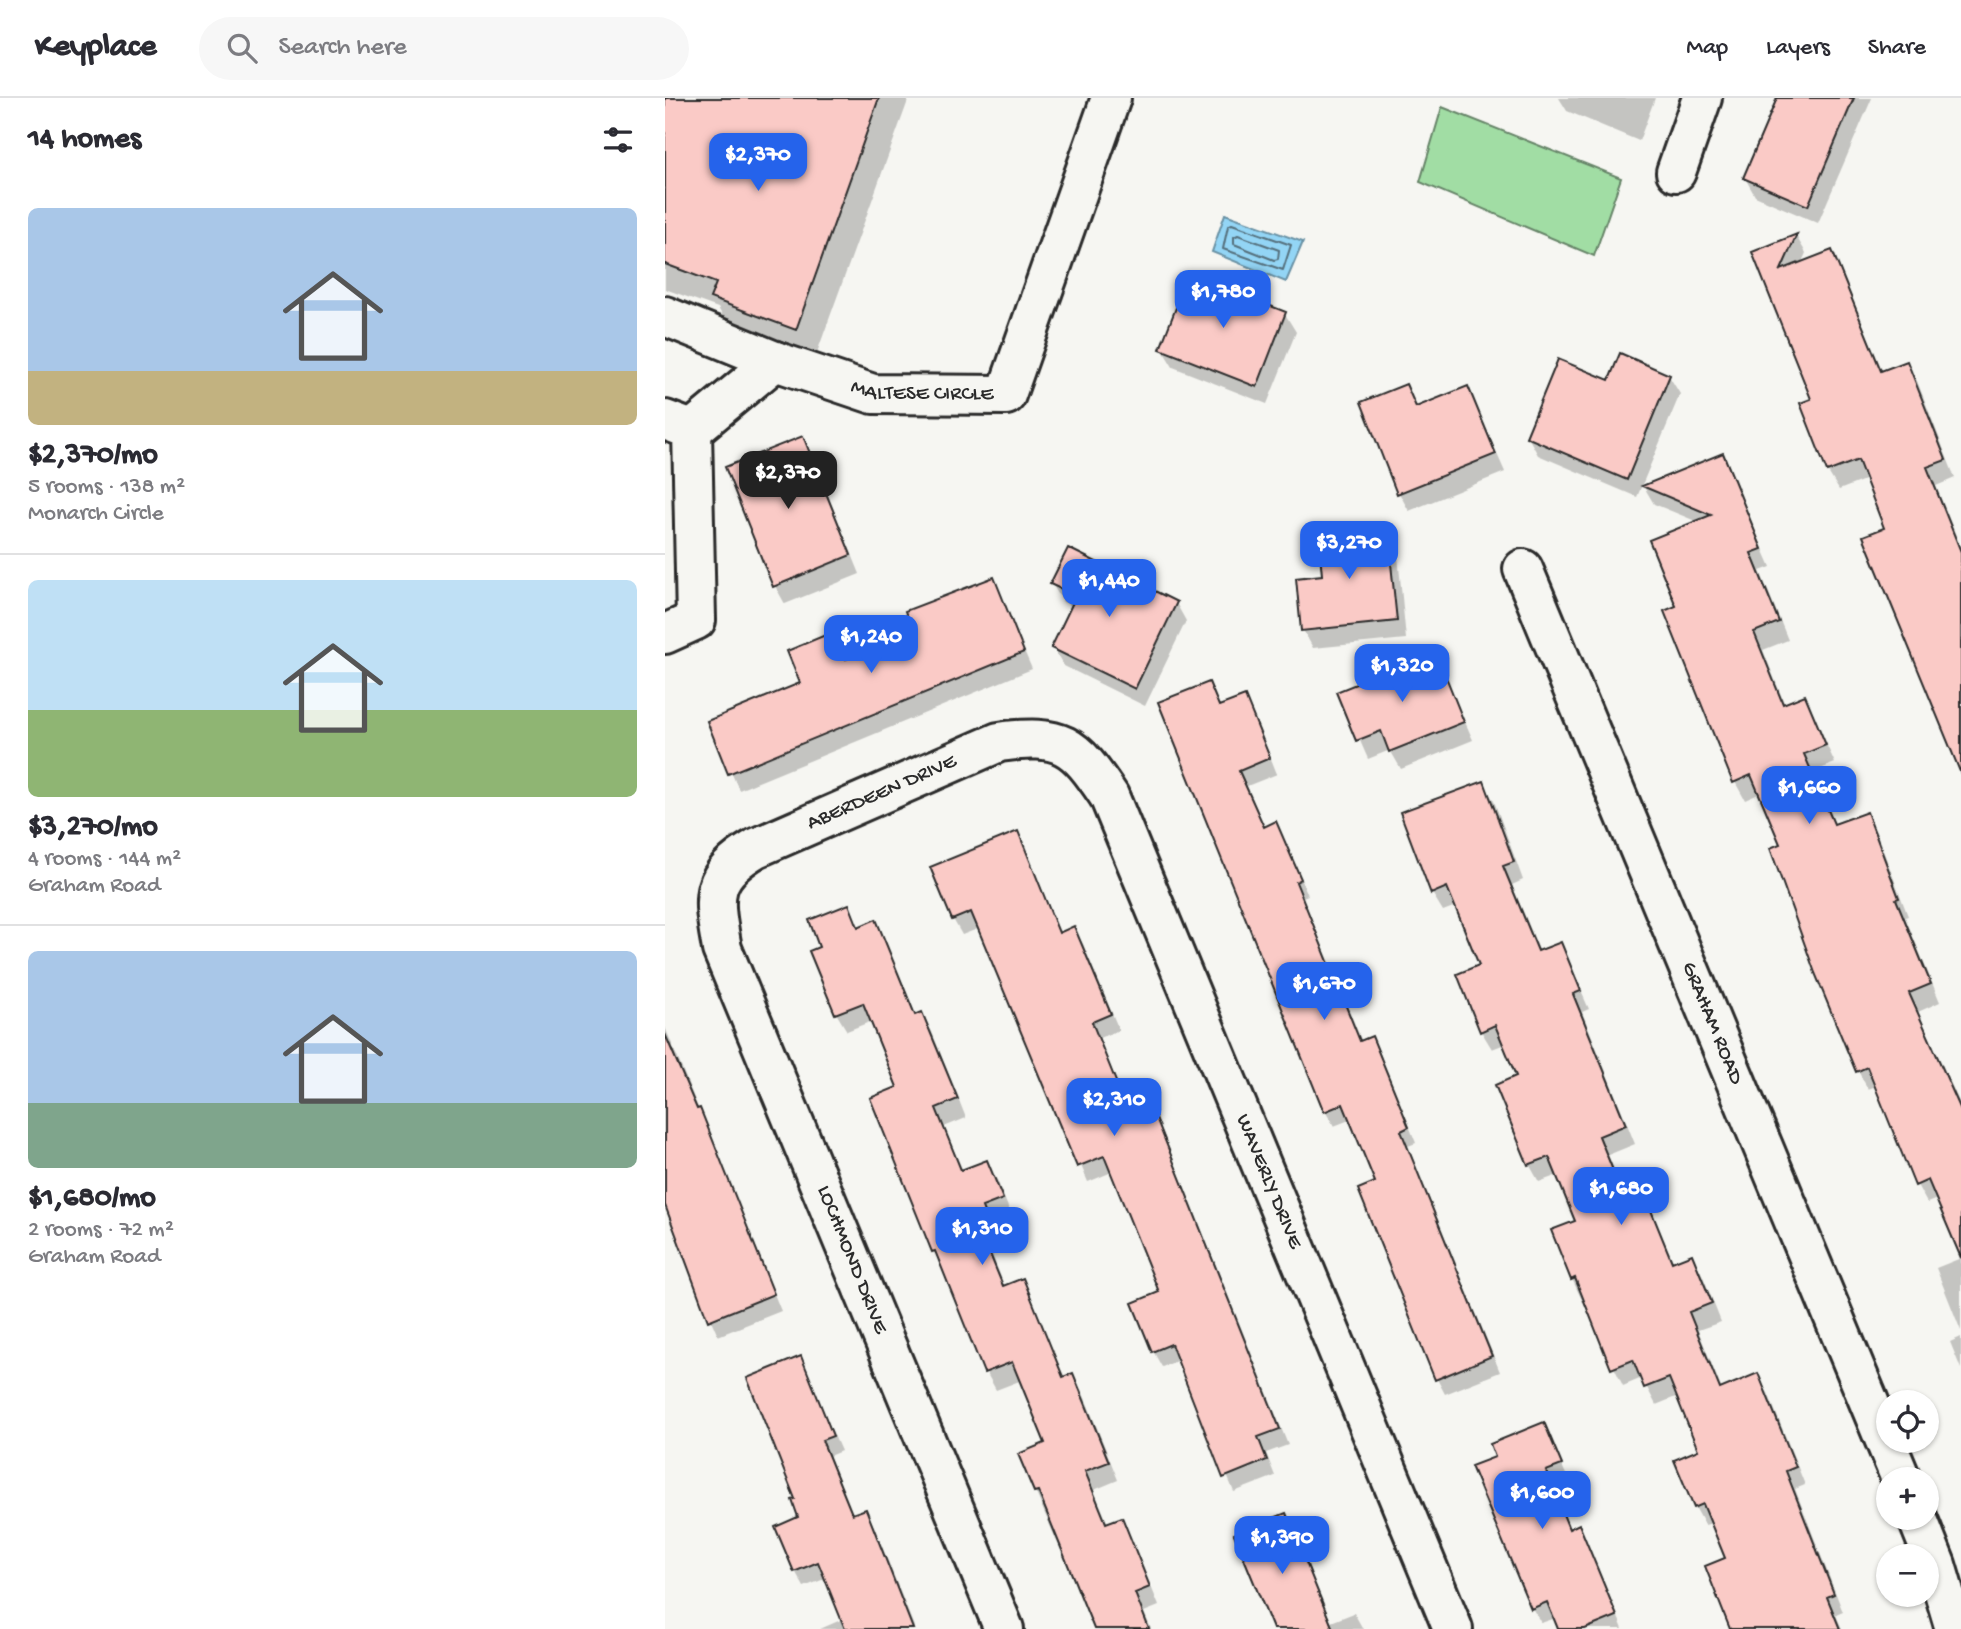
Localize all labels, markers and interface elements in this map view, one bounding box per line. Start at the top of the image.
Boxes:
search box [199,17,689,80]
text: Keyplace [35,29,157,67]
icon: search [223,29,261,67]
text: Search here [279,33,407,64]
text: Map [1686,34,1728,63]
text: Layers [1766,34,1830,63]
text: Share [1868,34,1926,63]
icon: filters [599,121,637,159]
text: 14 homes [28,123,141,158]
pin: $2,370 [701,134,815,193]
text: $2,370 [725,142,791,169]
icon: home [270,253,396,379]
pin: $1,780 [1166,271,1280,330]
text: $1,780 [1191,279,1255,306]
street label: MALTESE CIRCLE [847,375,994,408]
text: $2,370/mo [28,439,158,474]
pin: $2,370 [731,452,845,511]
text: $2,370 [755,460,821,487]
text: 5 rooms · 138 m² [28,474,185,501]
text: Monarch Circle [28,501,164,528]
pin: $3,270 [1292,522,1406,581]
text: $3,270 [1316,530,1382,557]
pin: $1,440 [1052,560,1166,619]
text: $1,440 [1078,568,1140,595]
pin: $1,240 [814,616,928,675]
text: $1,240 [840,624,902,651]
icon: home [270,625,396,751]
pin: $1,320 [1345,644,1459,704]
text: $1,320 [1370,653,1434,680]
street label: ABERDEEN DRIVE [804,749,961,837]
pin: $1,660 [1752,766,1866,826]
text: $1,660 [1777,775,1841,802]
text: $3,270/mo [28,811,158,846]
text: 4 rooms · 144 m² [28,846,181,873]
text: Graham Road [28,873,161,900]
street label: GRAHAM ROAD [1675,958,1748,1089]
pin: $1,670 [1267,962,1381,1022]
text: $1,670 [1292,971,1356,998]
icon: home [270,996,396,1122]
pin: $2,310 [1057,1079,1171,1138]
text: $2,310 [1082,1087,1146,1114]
street label: WAVERLY DRIVE [1229,1111,1307,1253]
pin: $1,680 [1564,1168,1678,1227]
text: $1,680 [1589,1176,1653,1203]
text: $1,680/mo [28,1182,156,1217]
street label: LOCHMOND DRIVE [810,1182,892,1339]
pin: $1,310 [925,1208,1039,1267]
text: $1,310 [951,1216,1013,1243]
text: 2 rooms · 72 m² [28,1217,174,1244]
text: Graham Road [28,1244,161,1271]
map controls [1876,1390,1939,1607]
button: locate [1876,1390,1939,1453]
button: + [1876,1467,1939,1530]
pin: $1,600 [1485,1472,1599,1531]
text: $1,600 [1510,1480,1574,1507]
pin: $1,390 [1225,1516,1339,1576]
text: $1,390 [1250,1525,1314,1552]
button: − [1876,1544,1939,1607]

